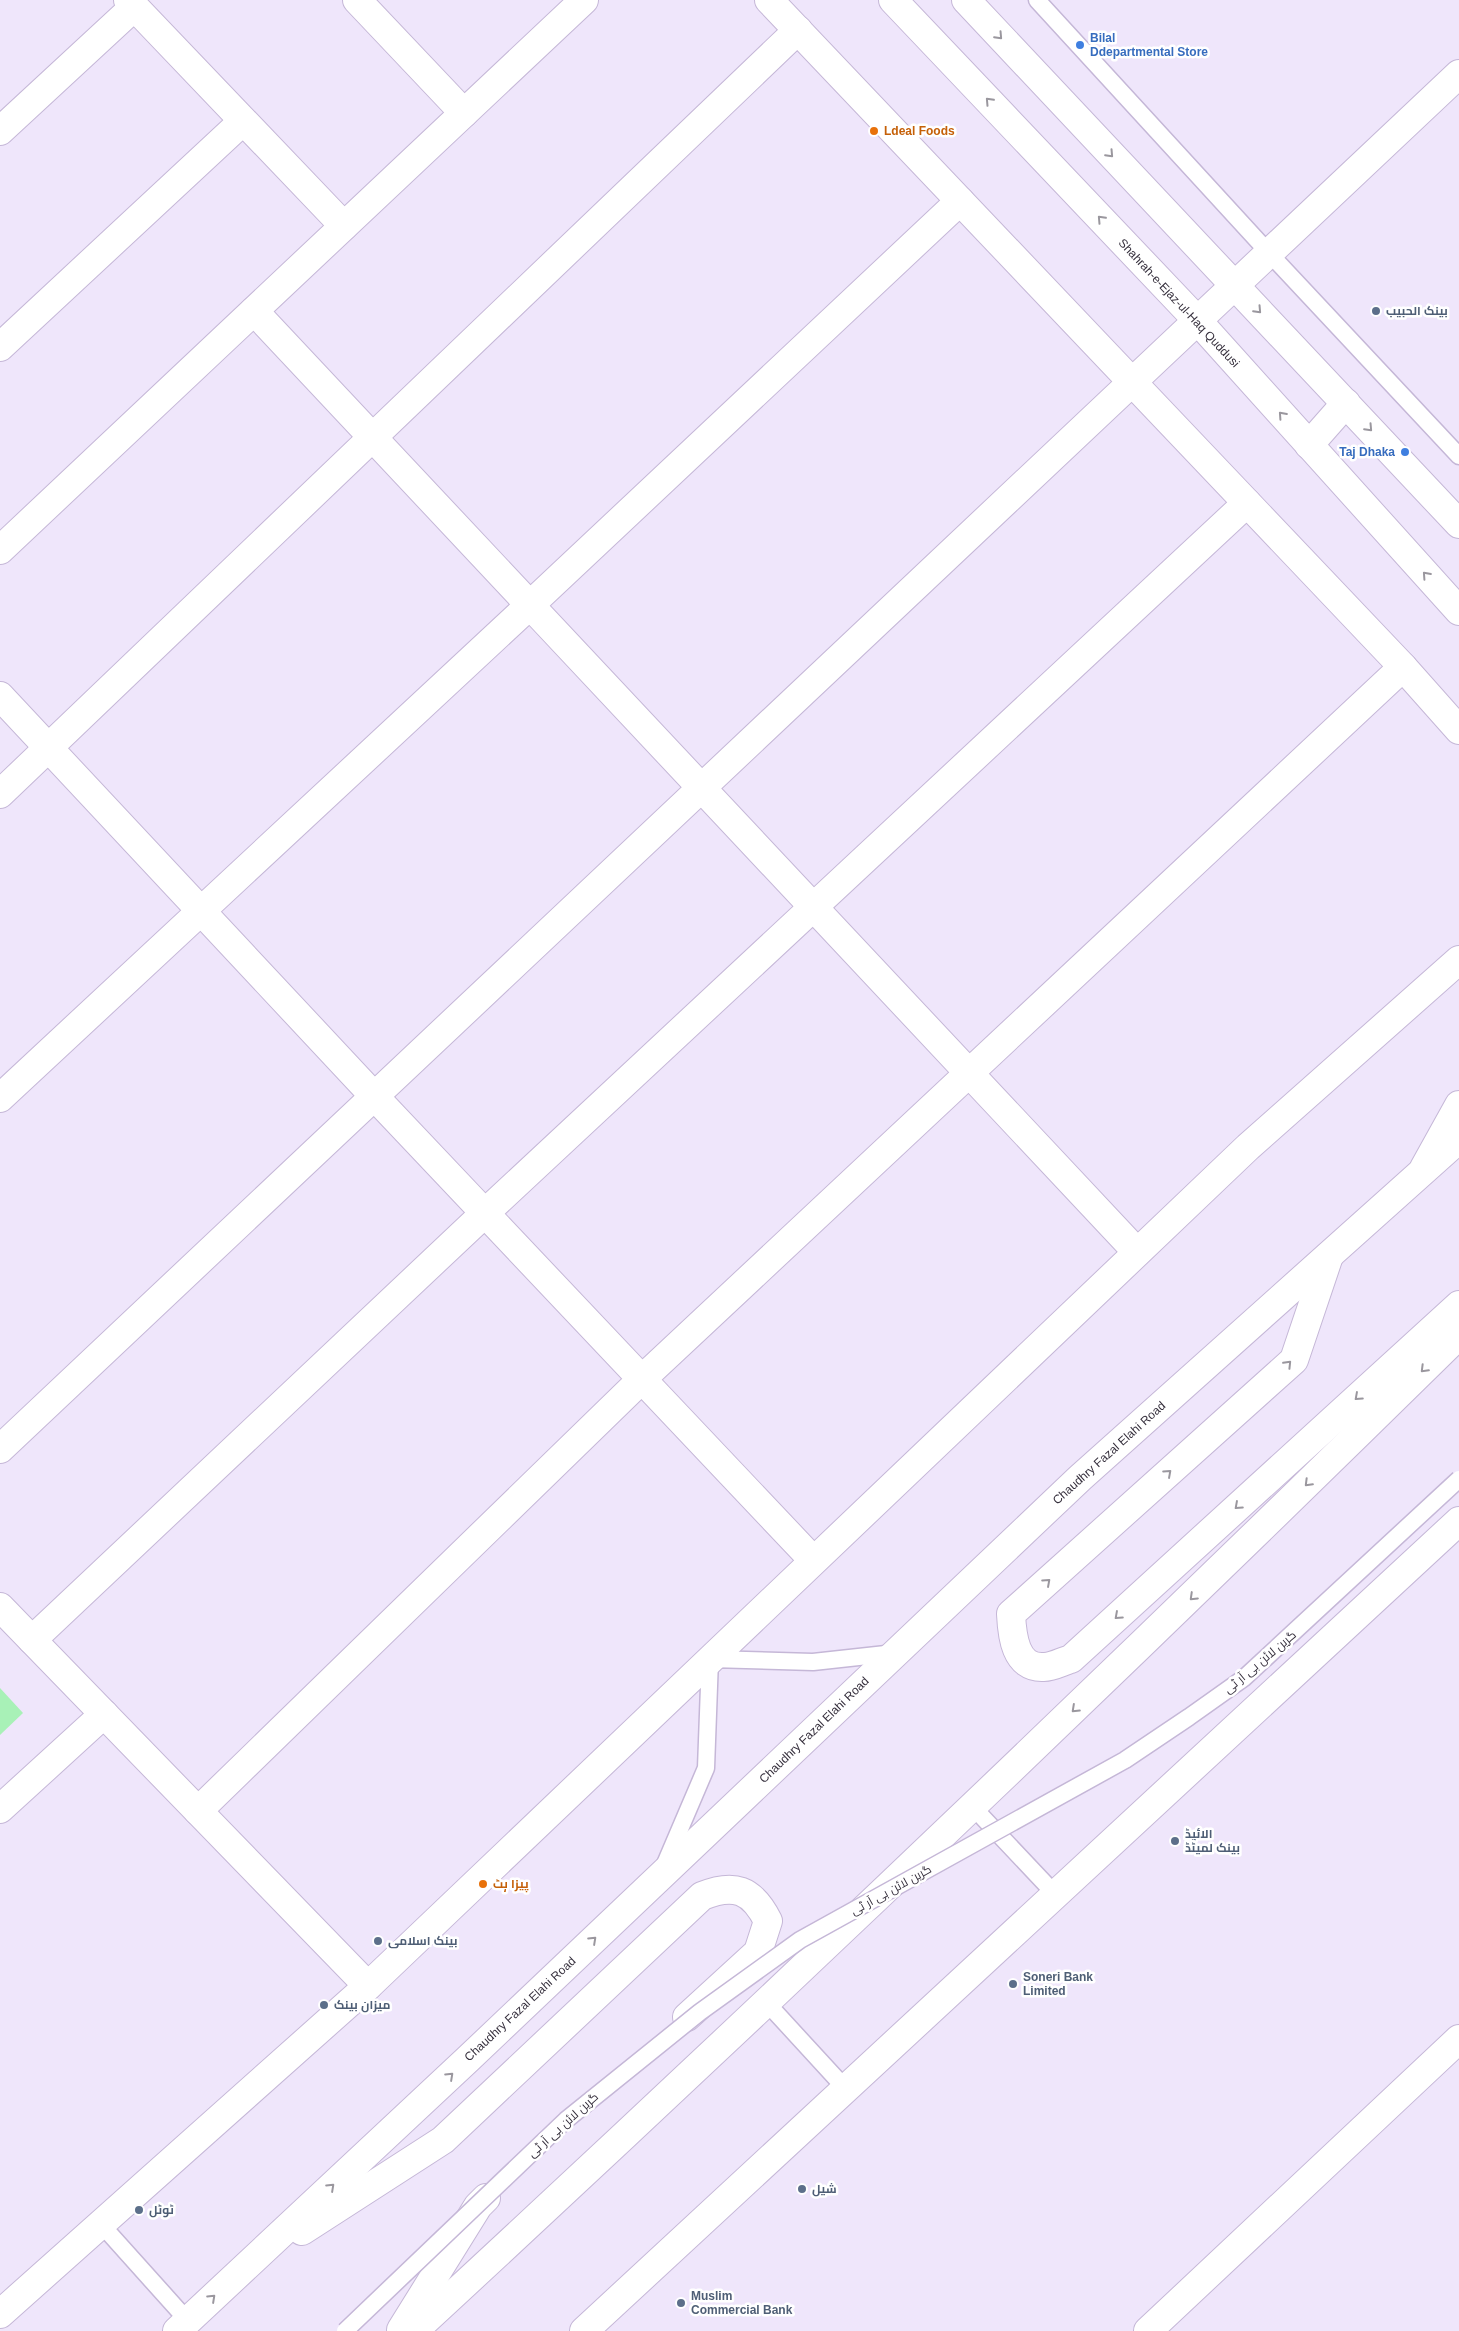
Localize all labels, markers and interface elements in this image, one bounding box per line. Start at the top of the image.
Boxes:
one-way arrow [993,30,1002,39]
place label: Bilal Ddepartmental Store [1090,31,1208,59]
marker: Bilal Ddepartmental Store [1074,39,1086,51]
one-way arrow [986,97,995,106]
place label: Ldeal Foods [884,124,955,138]
marker: Ldeal Foods [868,125,880,137]
one-way arrow [1104,148,1113,157]
one-way arrow [1098,215,1107,224]
street label: Shahrah-e-Ejaz-ul-Haq Quddusi [1116,236,1242,370]
place label: بينک الحبيب [1386,304,1448,318]
one-way arrow [1252,305,1261,314]
marker: بينک الحبيب [1370,305,1382,317]
one-way arrow [1279,411,1288,420]
one-way arrow [1363,423,1372,432]
place label: Taj Dhaka [1339,445,1395,459]
marker: Taj Dhaka [1399,446,1411,458]
one-way arrow [1423,571,1432,580]
one-way arrow [1282,1361,1291,1370]
one-way arrow [1421,1363,1430,1372]
one-way arrow [1355,1391,1364,1400]
street label: Chaudhry Fazal Elahi Road [1050,1399,1168,1507]
one-way arrow [1163,1470,1172,1479]
one-way arrow [1305,1477,1314,1486]
one-way arrow [1235,1500,1244,1509]
one-way arrow [1042,1579,1051,1588]
one-way arrow [1189,1591,1198,1600]
one-way arrow [1115,1610,1124,1619]
street label: گرین لائن بی آر ٹی [1221,1628,1299,1696]
street label: Chaudhry Fazal Elahi Road [756,1674,872,1786]
one-way arrow [1071,1703,1080,1712]
place label: الائیڈ بینک لمیٹڈ [1185,1827,1240,1855]
marker: الائیڈ بینک لمیٹڈ [1169,1835,1181,1847]
street label: گرین لائن بی آر ٹی [848,1862,934,1918]
place label: پیزا ہٹ [493,1877,529,1893]
marker: پیزا ہٹ [477,1878,489,1890]
place label: بینک اسلامی [388,1934,458,1949]
marker: بینک اسلامی [372,1935,384,1947]
one-way arrow [587,1937,596,1946]
street label: Chaudhry Fazal Elahi Road [462,1954,578,2064]
place label: Soneri Bank Limited [1023,1970,1093,1998]
marker: Soneri Bank Limited [1007,1978,1019,1990]
place label: میزان بینک [334,1998,391,2013]
marker: میزان بینک [318,1999,330,2011]
one-way arrow [444,2073,453,2082]
street label: گرین لائن بی آر ٹی [525,2090,601,2160]
place label: شیل [812,2182,837,2197]
marker: شیل [796,2183,808,2195]
one-way arrow [325,2184,334,2193]
place label: ٹوٹل [149,2203,174,2218]
marker: ٹوٹل [133,2204,145,2216]
place label: Muslim Commercial Bank [691,2289,793,2317]
one-way arrow [207,2295,216,2304]
marker: Muslim Commercial Bank [675,2297,687,2309]

